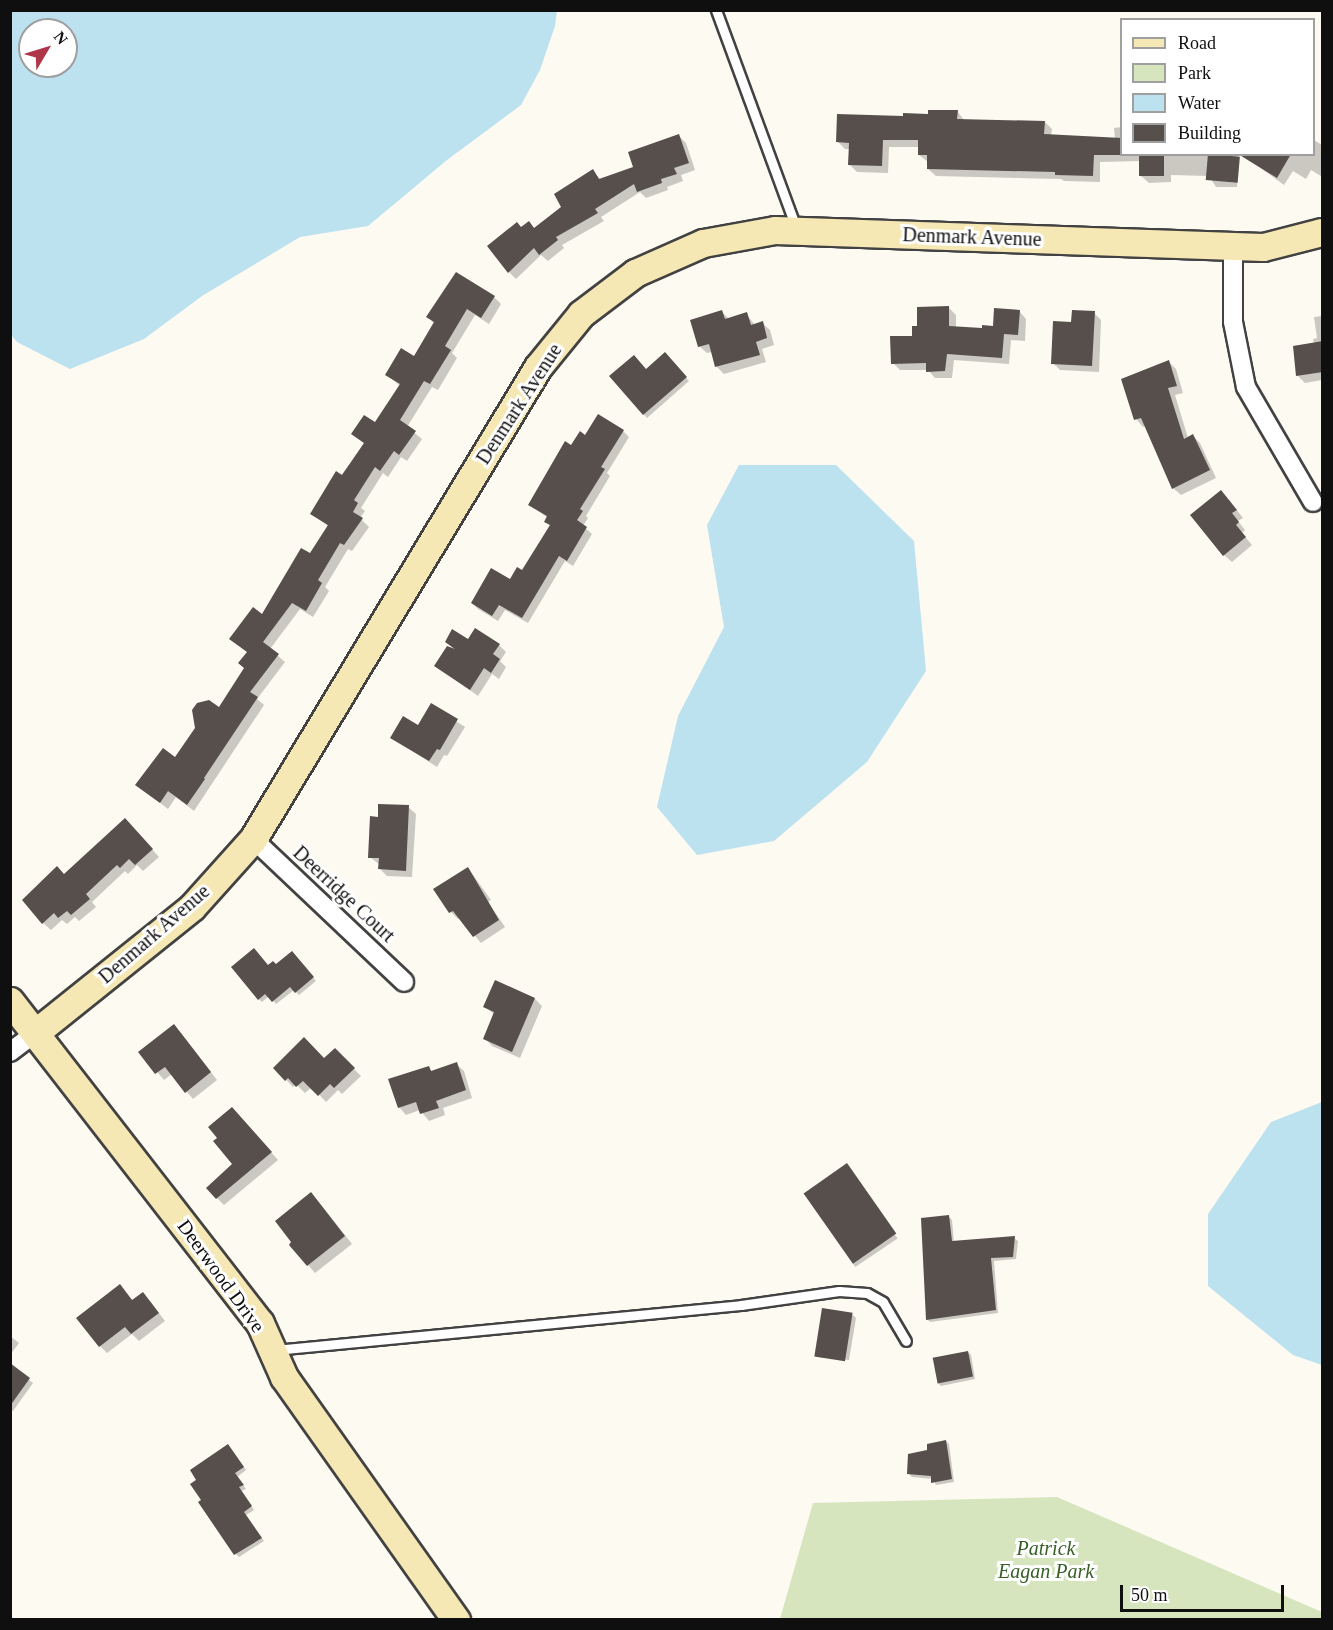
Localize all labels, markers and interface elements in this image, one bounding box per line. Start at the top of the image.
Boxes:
north arrow [18,18,78,78]
legend [1120,18,1315,156]
text: N [51,28,71,48]
text: Road [1178,33,1216,53]
text: Park [1178,63,1211,83]
text: Water [1178,93,1221,113]
text: Building [1178,123,1241,143]
street label: Denmark Avenue [902,223,1042,251]
street label: Denmark Avenue [471,339,567,469]
street label: Deerridge Court [288,841,400,947]
street label: Denmark Avenue [93,879,215,989]
street label: Deerwood Drive [172,1215,270,1337]
park label: Patrick Eagan Park [998,1536,1094,1583]
scale bar [1123,1573,1286,1611]
text: 50 m [1131,1585,1168,1605]

